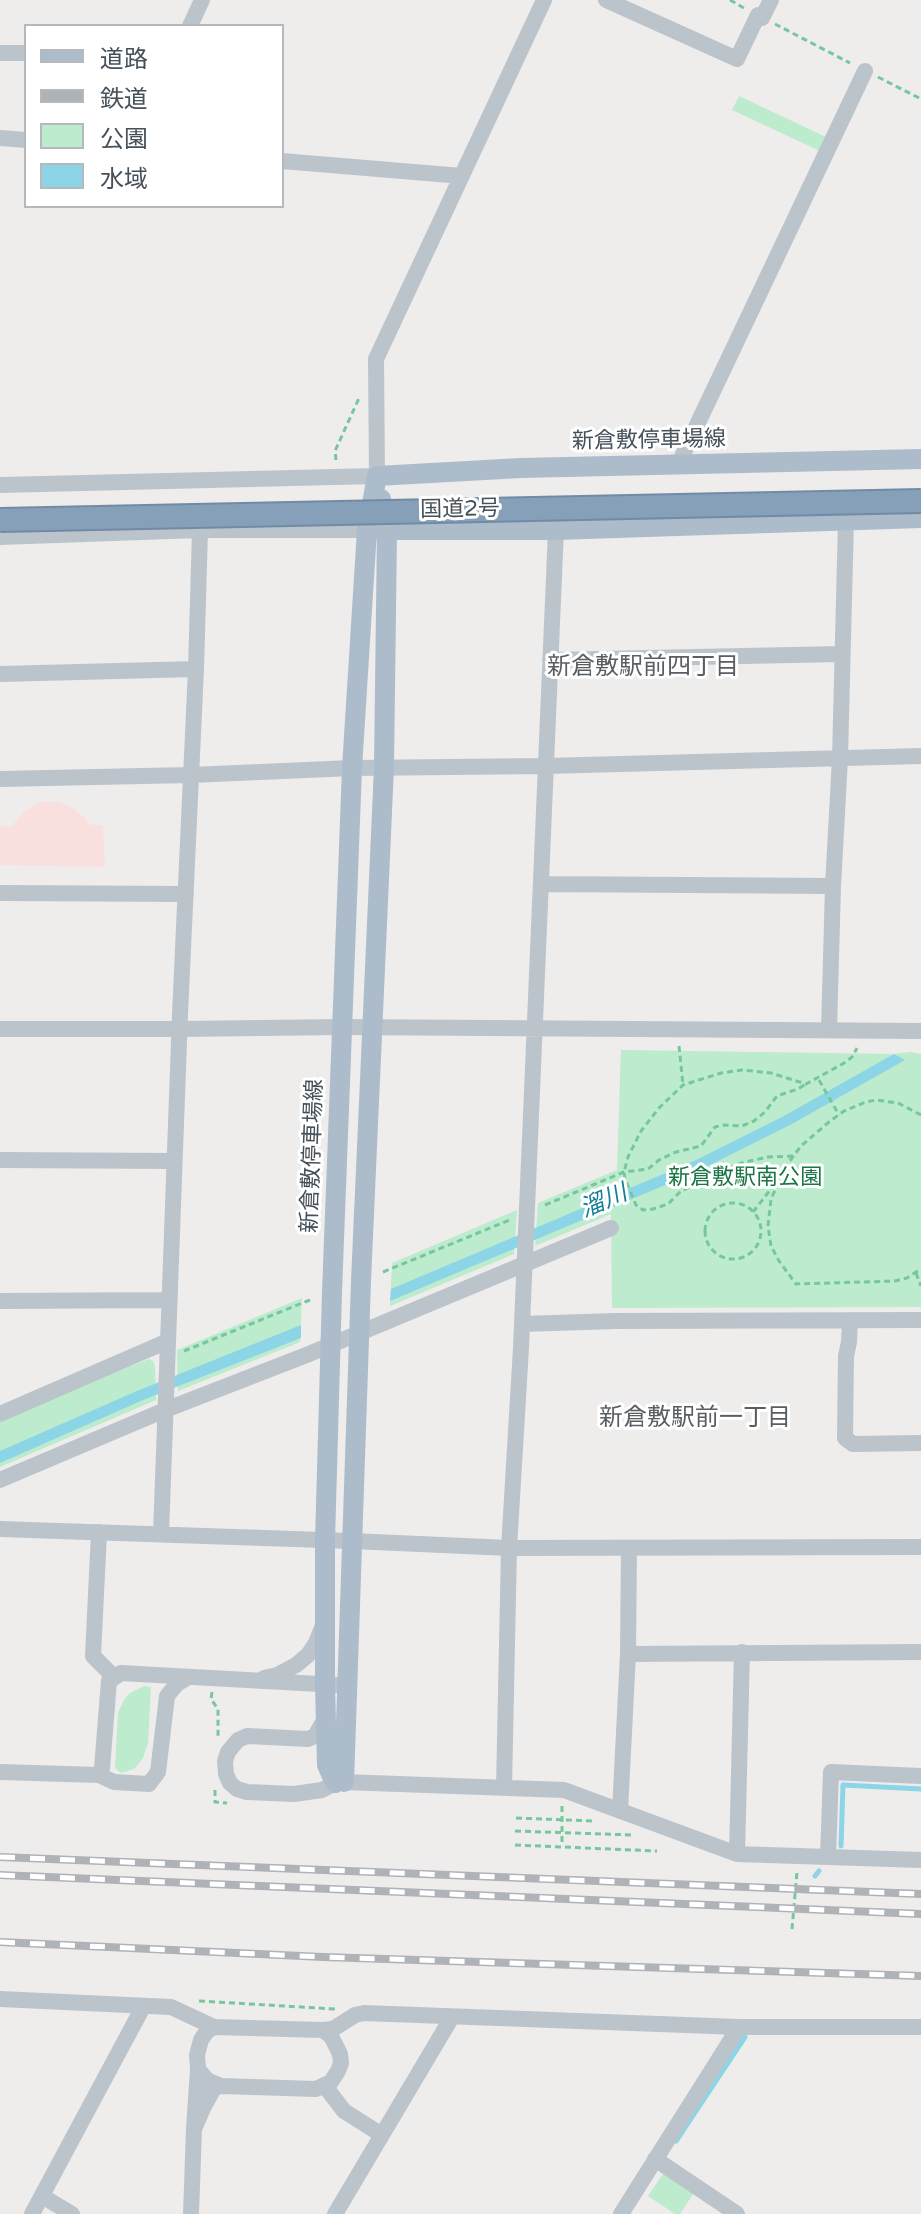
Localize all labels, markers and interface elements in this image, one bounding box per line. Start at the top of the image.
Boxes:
legend [24,24,284,208]
text: 道路 [100,45,148,74]
text: 鉄道 [100,85,148,114]
text: 公園 [100,125,148,154]
text: 水域 [100,165,148,194]
street label: 新倉敷停車場線 [572,426,726,456]
street label: 国道2号 [420,496,500,524]
district label: 新倉敷駅前四丁目 [547,654,739,682]
street label: 新倉敷停車場線 [297,1079,329,1233]
park label: 新倉敷駅南公園 [668,1165,822,1191]
water label: 溜川 [576,1179,632,1225]
district label: 新倉敷駅前一丁目 [599,1405,791,1433]

